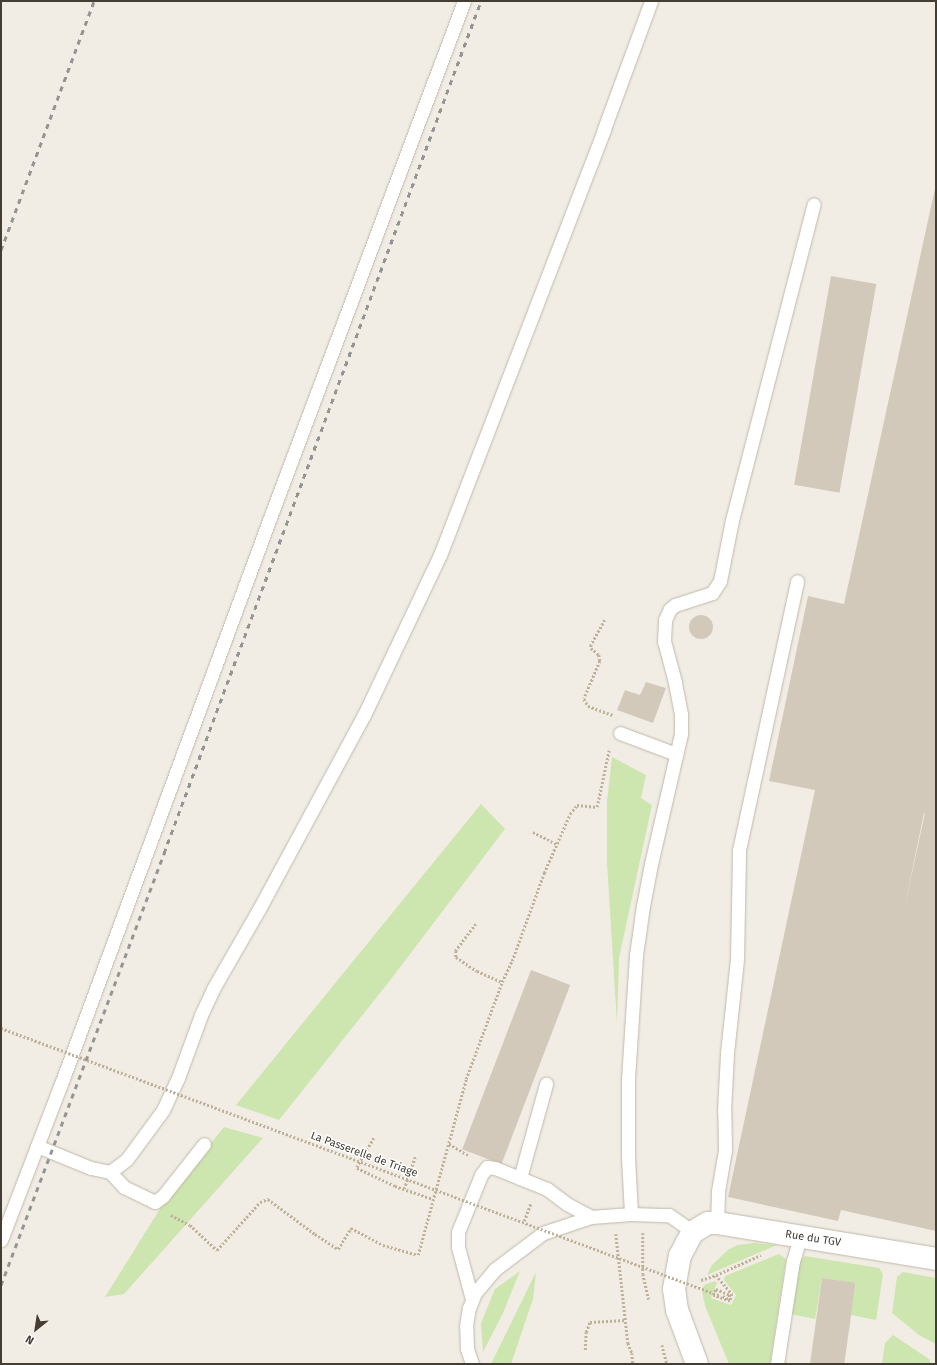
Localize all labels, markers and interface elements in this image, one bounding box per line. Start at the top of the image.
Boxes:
street label: La Passerelle de Triage [309,1129,419,1181]
street label: Rue du TGV [784,1228,842,1250]
north arrow [16,1309,56,1349]
text: N [23,1332,36,1347]

